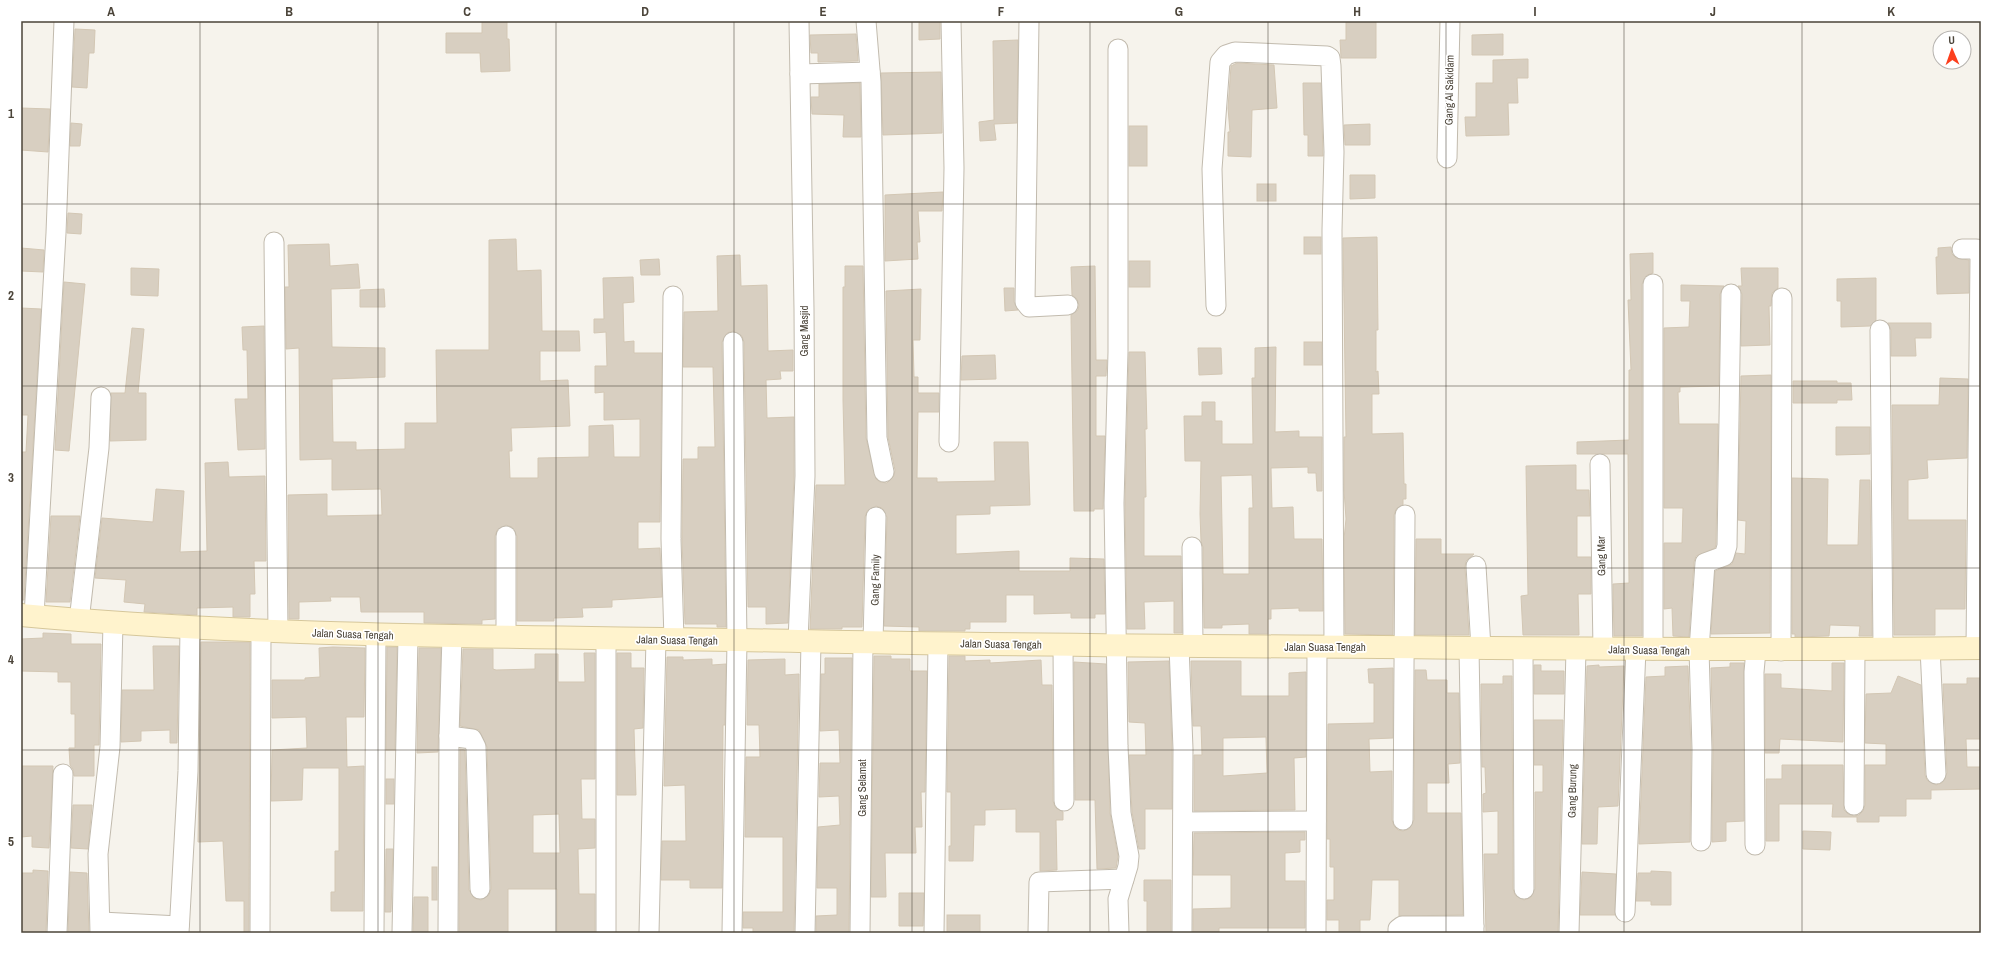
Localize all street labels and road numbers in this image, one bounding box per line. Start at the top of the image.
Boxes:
street label: Gang Al Sakidam [1441,55,1457,125]
street label: Gang Masjid [797,305,811,357]
street label: Gang Mar [1594,536,1608,576]
street label: Gang Family [868,554,882,606]
street label: Jalan Suasa Tengah [312,626,394,642]
street label: Jalan Suasa Tengah [636,632,718,648]
street label: Jalan Suasa Tengah [960,636,1042,652]
street label: Jalan Suasa Tengah [1284,640,1366,654]
street label: Jalan Suasa Tengah [1608,642,1690,658]
street label: Gang Selamat [855,759,869,817]
street label: Gang Burung [1565,764,1579,818]

